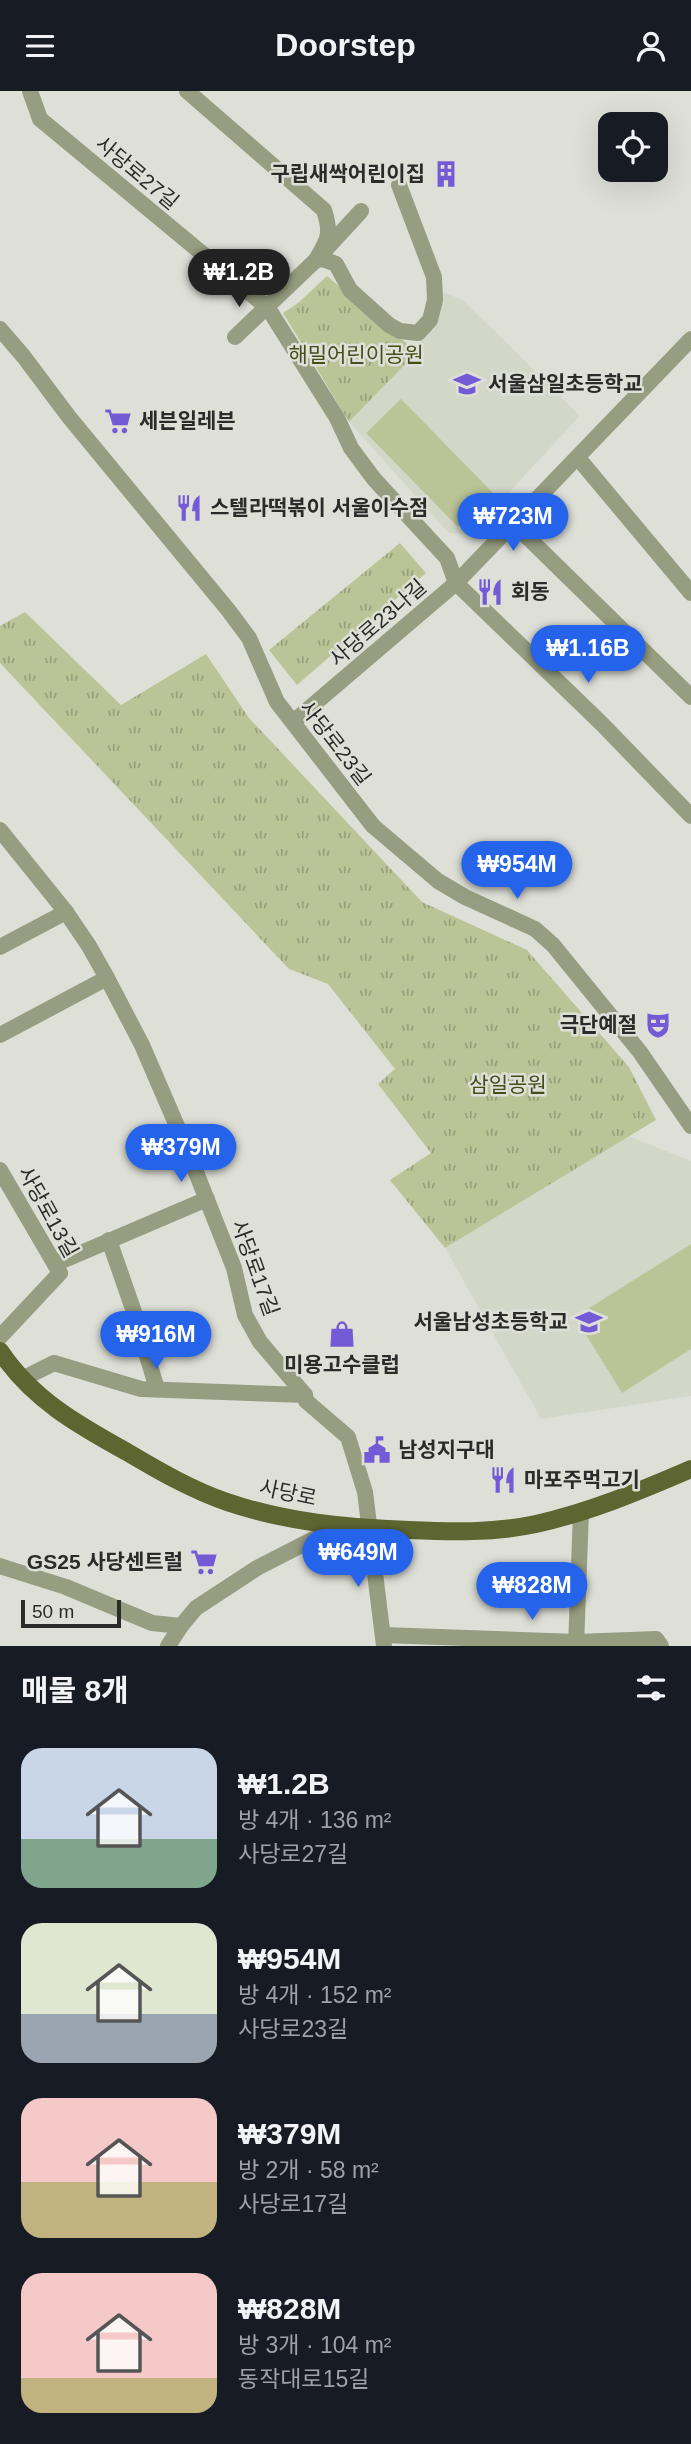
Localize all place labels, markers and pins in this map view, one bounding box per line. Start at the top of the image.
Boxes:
building icon: 구립새싹어린이집 [431,159,461,189]
place label: 구립새싹어린이집 [270,162,425,185]
pin: ₩1.2B [190,249,288,309]
school or university icon: 서울삼일초등학교 [452,369,482,399]
place label: 서울삼일초등학교 [488,372,643,395]
supermarket icon: 세븐일레븐 [103,406,133,436]
place label: 세븐일레븐 [139,409,236,432]
restaurant icon: 스텔라떡볶이 서울이수점 [174,493,204,523]
pin: ₩723M [464,493,562,553]
place label: 스텔라떡볶이 서울이수점 [210,496,428,519]
restaurant icon: 회동 [475,577,505,607]
place label: 회동 [511,580,550,603]
pin: ₩1.16B [531,625,645,685]
pin: ₩954M [468,841,566,901]
theatre icon: 극단예절 [643,1010,673,1040]
place label: 극단예절 [560,1013,637,1036]
pin: ₩379M [132,1125,230,1184]
school or university icon: 서울남성초등학교 [574,1307,604,1337]
place label: 서울남성초등학교 [413,1310,568,1333]
pin: ₩916M [107,1311,205,1371]
shop icon: 미용고수클럽 [327,1319,357,1349]
place label: 미용고수클럽 [284,1353,400,1376]
public building icon: 남성지구대 [362,1435,392,1465]
place label: 남성지구대 [398,1438,495,1461]
restaurant icon: 마포주먹고기 [488,1465,518,1495]
place label: 마포주먹고기 [524,1468,640,1491]
pin: ₩649M [309,1529,407,1589]
supermarket icon: GS25 사당센트럴 [189,1547,219,1577]
place label: GS25 사당센트럴 [27,1550,183,1573]
pin: ₩828M [483,1563,581,1622]

